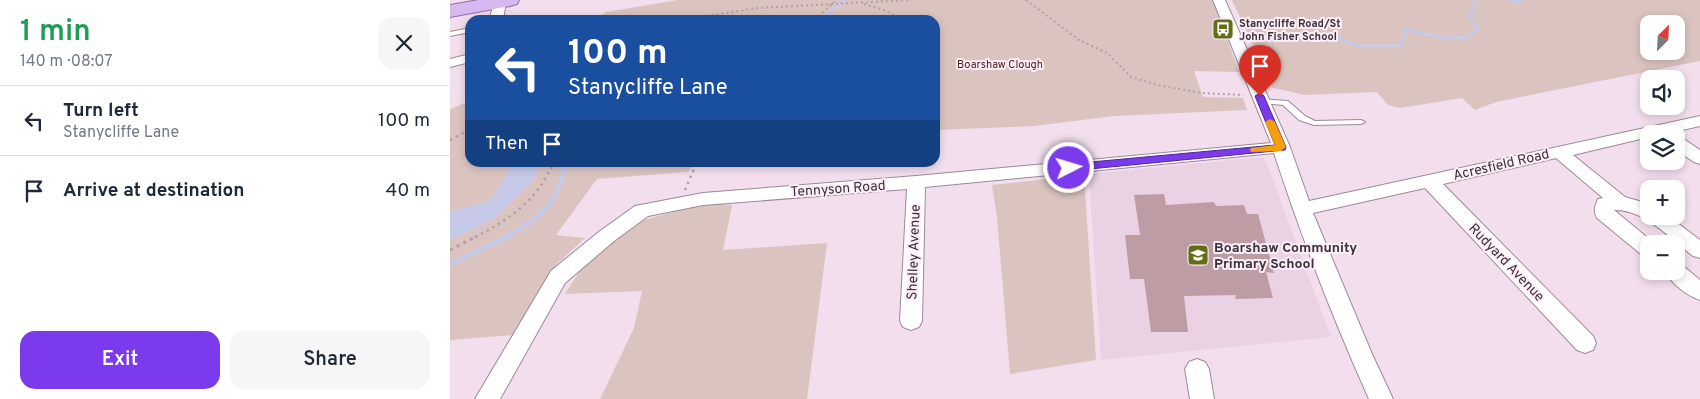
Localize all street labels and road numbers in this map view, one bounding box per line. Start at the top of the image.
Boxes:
street label: Acresfield Road [1452,146,1551,185]
street label: Tennyson Road [790,178,886,201]
street label: Shelley Avenue [904,204,925,300]
street label: Rudyard Avenue [1464,220,1547,306]

